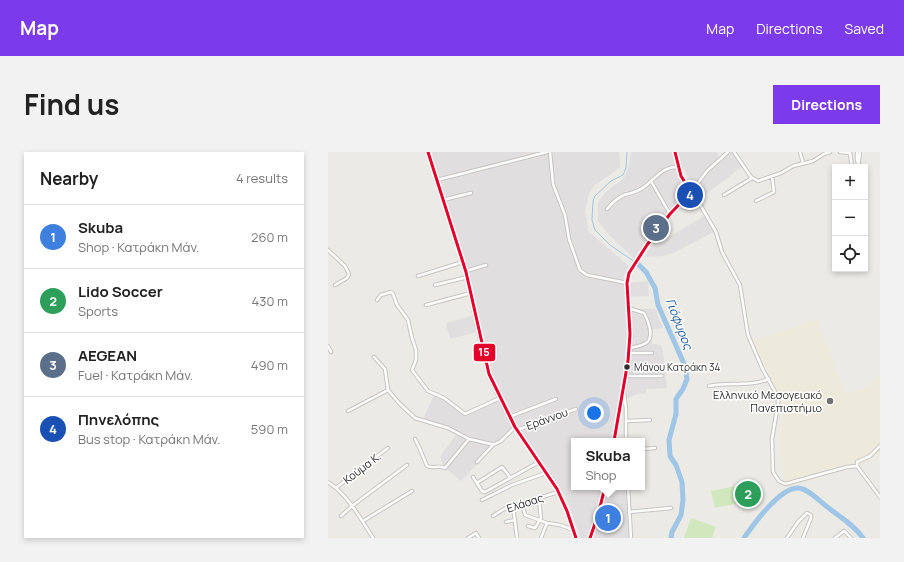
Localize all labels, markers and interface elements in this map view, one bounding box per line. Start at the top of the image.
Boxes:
text: Map [20,15,59,41]
text: Map [706,19,734,38]
text: Directions [756,19,823,38]
text: Saved [845,19,884,38]
text: Find us [24,85,119,123]
button: Directions [773,85,880,124]
map controls [832,164,868,272]
button: + [832,164,868,200]
text: Nearby [40,167,98,190]
text: 4 results [236,169,288,187]
pin: 4 [677,180,703,210]
button: − [832,200,868,236]
pin: 3 [643,213,669,243]
text: Skuba [78,217,123,238]
text: 1 [50,228,56,246]
text: 260 m [251,228,288,246]
button: locate [832,236,868,272]
text: Shop · Κατράκη Μάν. [78,238,199,256]
text: Lido Soccer [78,281,163,302]
text: 2 [49,292,57,310]
text: 430 m [252,292,288,310]
water label: Γιόφυρος [662,296,697,353]
text: Sports [78,302,118,320]
line badge: 15 [473,343,496,362]
text: 15 [478,344,490,359]
text: AEGEAN [78,345,137,366]
text: 3 [49,356,57,374]
text: 490 m [251,356,288,374]
place label: Μάνου Κατράκη 34 [634,360,720,374]
marker: Μάνου Κατράκη 34 [622,362,632,372]
text: Fuel · Κατράκη Μάν. [78,366,193,384]
place label: Ελληνικό Μεσογειακό Πανεπιστήμιο [713,387,822,415]
marker: Ελληνικό Μεσογειακό Πανεπιστήμιο [825,396,835,406]
your location [584,403,604,423]
street label: Εράννου [524,404,570,433]
text: Πηνελόπης [78,409,159,430]
text: 4 [49,420,57,438]
text: 590 m [251,420,288,438]
text: Bus stop · Κατράκη Μάν. [78,430,220,448]
popup [571,438,645,490]
text: Skuba [585,445,631,466]
street label: Κούμα Κ. [340,448,384,487]
text: Shop [585,466,617,484]
pin: 2 [735,479,761,509]
street label: Ελάσας [505,490,545,516]
pin: 1 [595,503,621,533]

